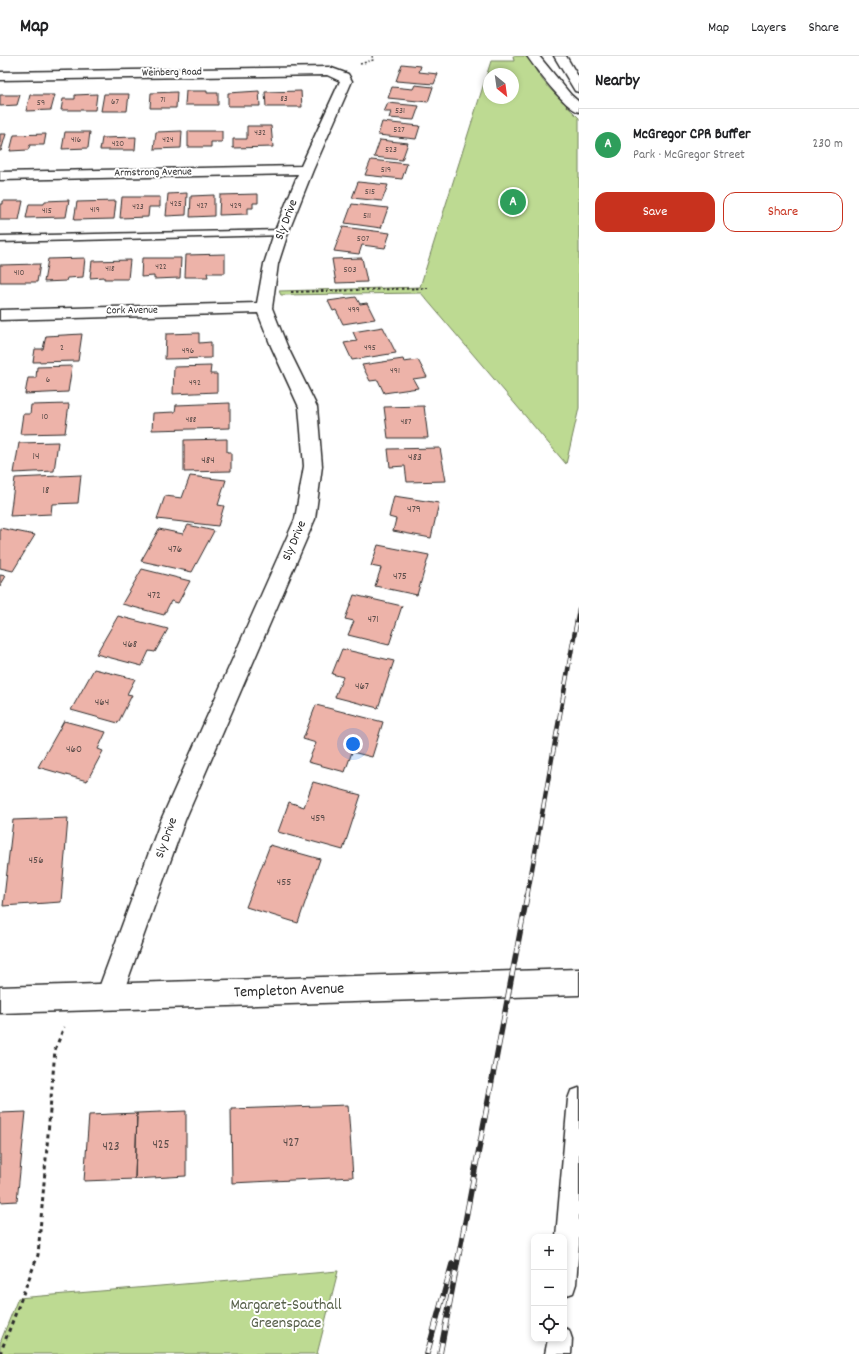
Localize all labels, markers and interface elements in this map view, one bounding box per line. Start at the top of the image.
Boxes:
text: Map [20,14,49,41]
text: Map [708,18,729,38]
text: Layers [751,18,786,38]
text: Share [808,18,839,38]
street label: Weinberg Road [142,64,202,82]
north arrow [483,68,519,104]
text: Nearby [595,70,639,94]
house number: 83 [280,93,288,106]
house number: 71 [160,94,166,107]
house number: 67 [111,96,119,109]
house number: 59 [37,97,45,110]
house number: 531 [395,105,405,118]
house number: 527 [393,124,405,137]
text: McGregor CPR Buffer [633,124,751,146]
house number: 432 [254,127,266,140]
house number: 416 [71,134,81,147]
house number: 424 [162,134,174,147]
text: A [604,135,612,154]
text: 230 m [813,135,843,154]
house number: 420 [112,138,124,151]
house number: 523 [385,144,397,157]
text: Park · McGregor Street [633,146,745,165]
street label: Armstrong Avenue [114,164,192,182]
house number: 519 [381,164,391,177]
house number: 515 [365,186,375,199]
pin: A [500,187,526,217]
button: Save [595,192,715,232]
button: Share [723,192,843,232]
street label: Sly Drive [271,197,304,243]
house number: 425 [170,198,182,211]
house number: 427 [196,200,208,213]
house number: 429 [230,200,242,213]
house number: 423 [132,201,144,214]
house number: 419 [90,204,100,217]
house number: 415 [42,205,52,218]
house number: 511 [363,210,371,223]
house number: 507 [357,233,370,246]
house number: 422 [155,261,167,274]
house number: 418 [105,263,115,276]
house number: 503 [343,264,357,277]
house number: 410 [14,267,24,280]
street label: Cork Avenue [106,303,158,319]
house number: 499 [348,304,360,317]
house number: 2 [60,342,64,355]
house number: 495 [364,342,376,355]
house number: 496 [182,345,194,358]
house number: 491 [390,365,400,378]
house number: 6 [46,374,50,387]
house number: 492 [189,377,201,390]
house number: 10 [42,411,49,424]
house number: 488 [186,414,197,427]
house number: 487 [401,416,412,429]
house number: 14 [33,449,39,465]
house number: 483 [408,450,422,466]
house number: 484 [201,453,215,469]
house number: 18 [43,483,49,499]
house number: 479 [407,502,421,518]
street label: Sly Drive [278,518,312,564]
house number: 476 [168,542,182,558]
house number: 475 [393,569,407,585]
house number: 472 [147,588,161,604]
house number: 471 [367,612,379,628]
house number: 468 [123,637,137,653]
house number: 467 [355,679,369,695]
house number: 464 [95,695,109,711]
your location [343,734,363,754]
house number: 460 [66,742,82,758]
house number: 459 [311,811,325,827]
street label: Sly Drive [151,815,183,861]
house number: 456 [28,853,44,869]
house number: 455 [277,875,291,891]
street label: Templeton Avenue [233,978,345,1004]
house number: 427 [283,1134,299,1153]
house number: 425 [152,1136,170,1155]
house number: 423 [103,1138,119,1157]
map controls [531,1234,567,1342]
button: + [531,1234,567,1270]
button: − [531,1270,567,1306]
park label: Margaret-Southall Greenspace [230,1294,342,1335]
button: locate [531,1306,567,1342]

